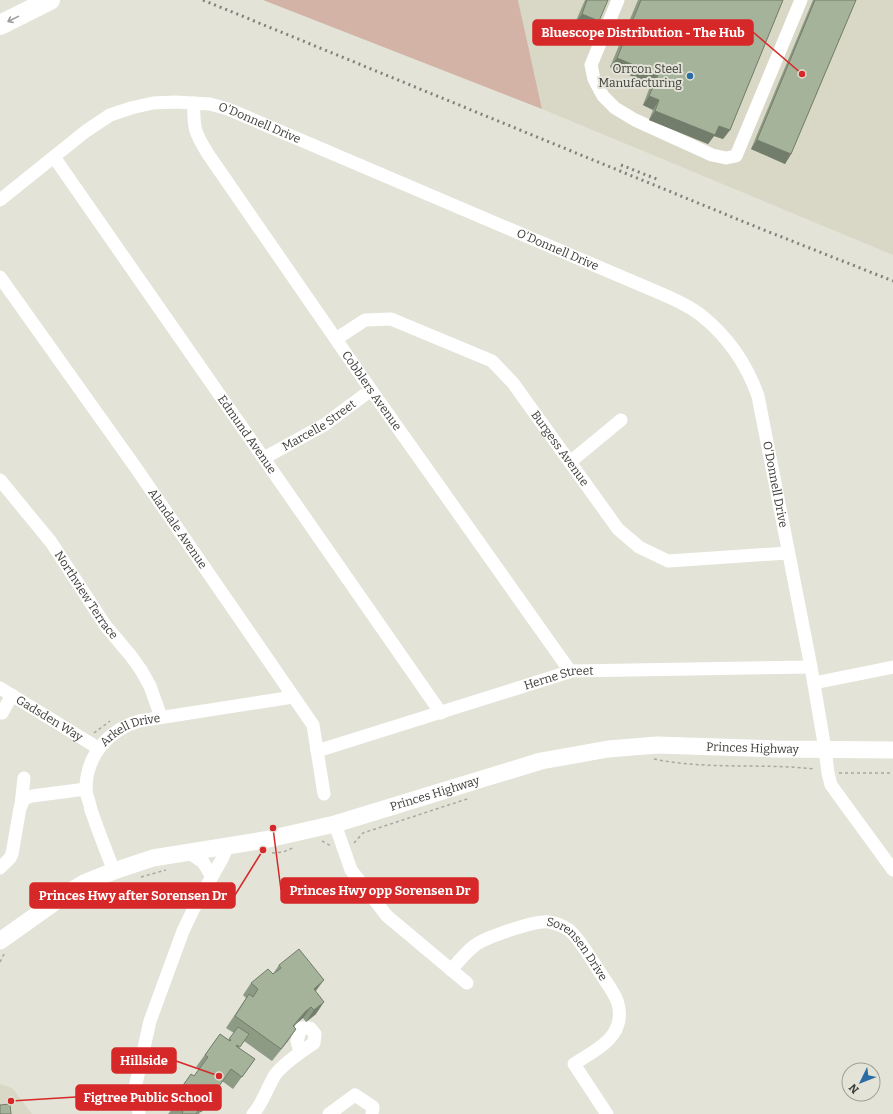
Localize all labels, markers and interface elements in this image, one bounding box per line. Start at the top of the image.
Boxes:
one-way arrow [7,16,19,23]
callout: Bluescope Distribution - The Hub [533,20,753,45]
text: Bluescope Distribution - The Hub [541,25,745,40]
place label: Orrcon Steel Manufacturing [598,62,683,90]
marker: Orrcon Steel Manufacturing [685,71,695,81]
street label: O'Donnell Drive [217,100,303,146]
street label: O'Donnell Drive [515,226,601,273]
street label: Cobblers Avenue [339,348,404,433]
street label: Edmund Avenue [215,392,279,476]
street label: Marcelle Street [280,396,359,454]
street label: Burgess Avenue [528,408,592,489]
street label: O'Donnell Drive [760,440,791,529]
street label: Alandale Avenue [145,486,210,571]
street label: Northview Terrace [52,548,121,642]
street label: Herne Street [522,664,594,693]
street label: Gadsden Way [14,693,86,744]
street label: Arkell Drive [97,711,161,749]
street label: Princes Highway [706,740,800,756]
street label: Princes Highway [388,773,482,814]
callout: Princes Hwy opp Sorensen Dr [281,878,478,903]
callout: Princes Hwy after Sorensen Dr [30,883,235,908]
text: Princes Hwy opp Sorensen Dr [289,883,471,898]
text: Princes Hwy after Sorensen Dr [39,888,227,903]
street label: Sorensen Drive [545,915,610,983]
callout: Hillside [112,1048,176,1073]
text: Hillside [120,1053,168,1068]
north arrow [841,1062,881,1102]
text: N [846,1081,862,1096]
callout: Figtree Public School [76,1085,221,1110]
text: Figtree Public School [84,1090,212,1105]

